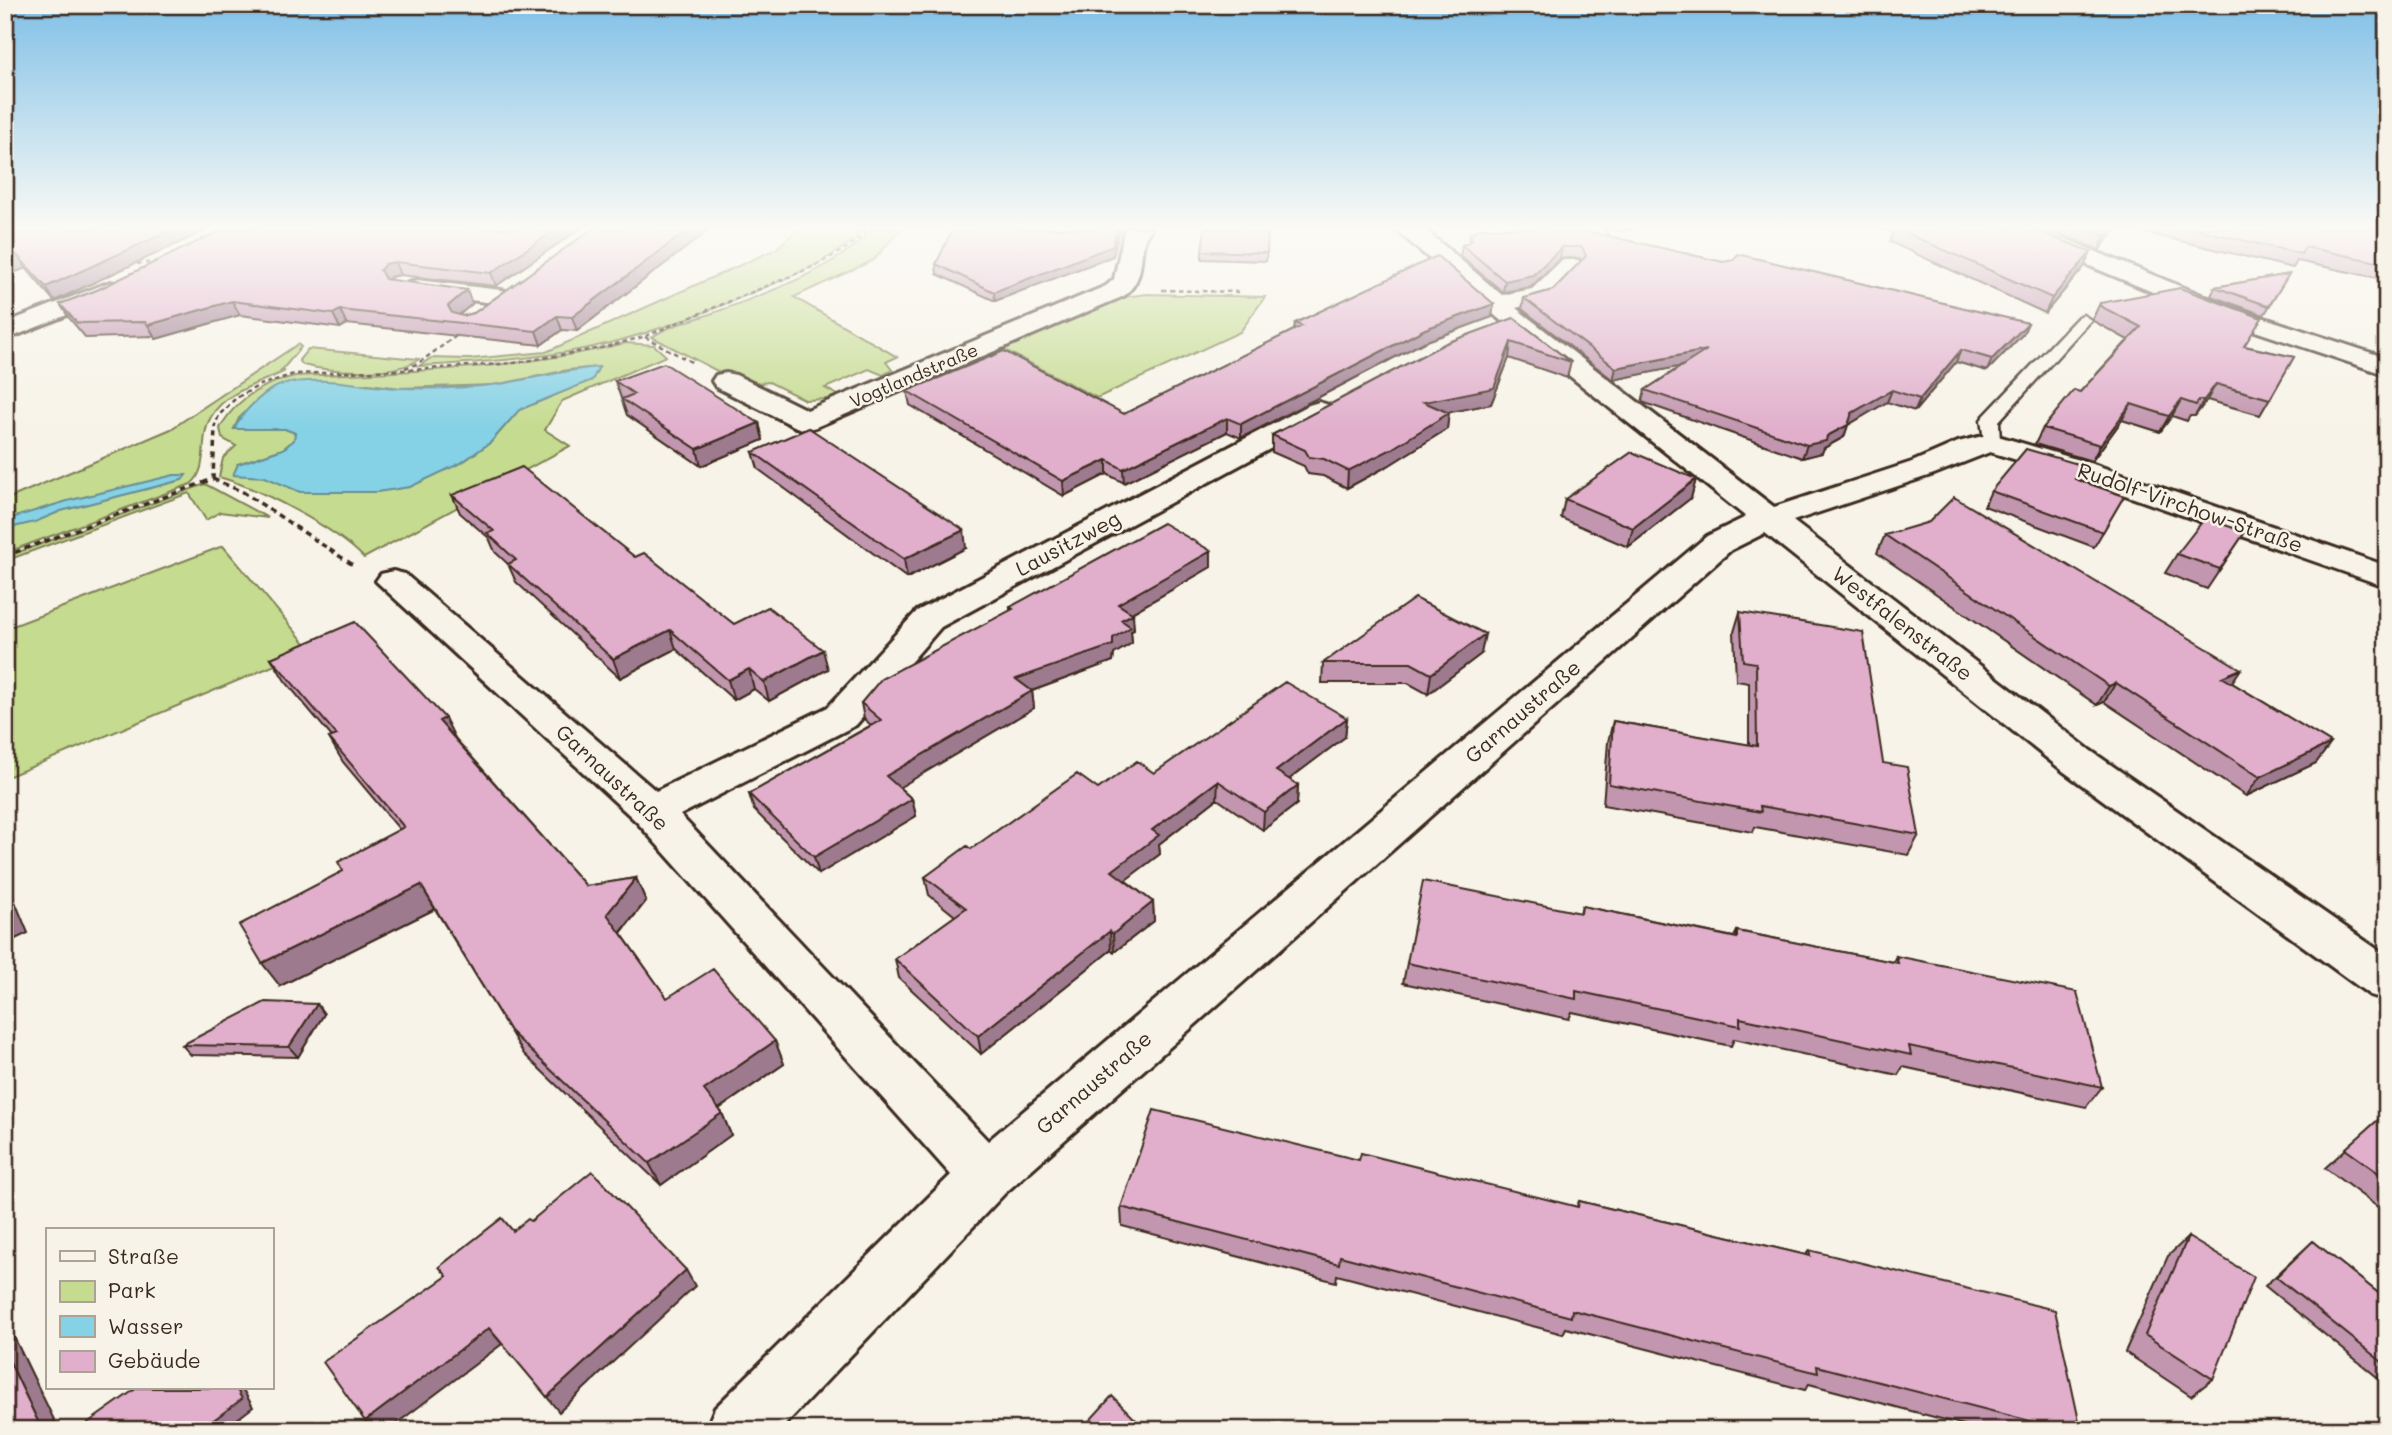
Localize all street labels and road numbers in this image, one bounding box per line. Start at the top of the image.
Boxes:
street label: Vogtlandstraße [846,337,981,413]
street label: Rudolf-Virchow-Straße [2074,455,2307,558]
street label: Lausitzweg [1010,504,1124,582]
street label: Westfalenstraße [1827,559,1979,686]
street label: Garnaustraße [1459,653,1586,769]
street label: Garnaustraße [551,718,675,836]
street label: Garnaustraße [1030,1024,1157,1140]

